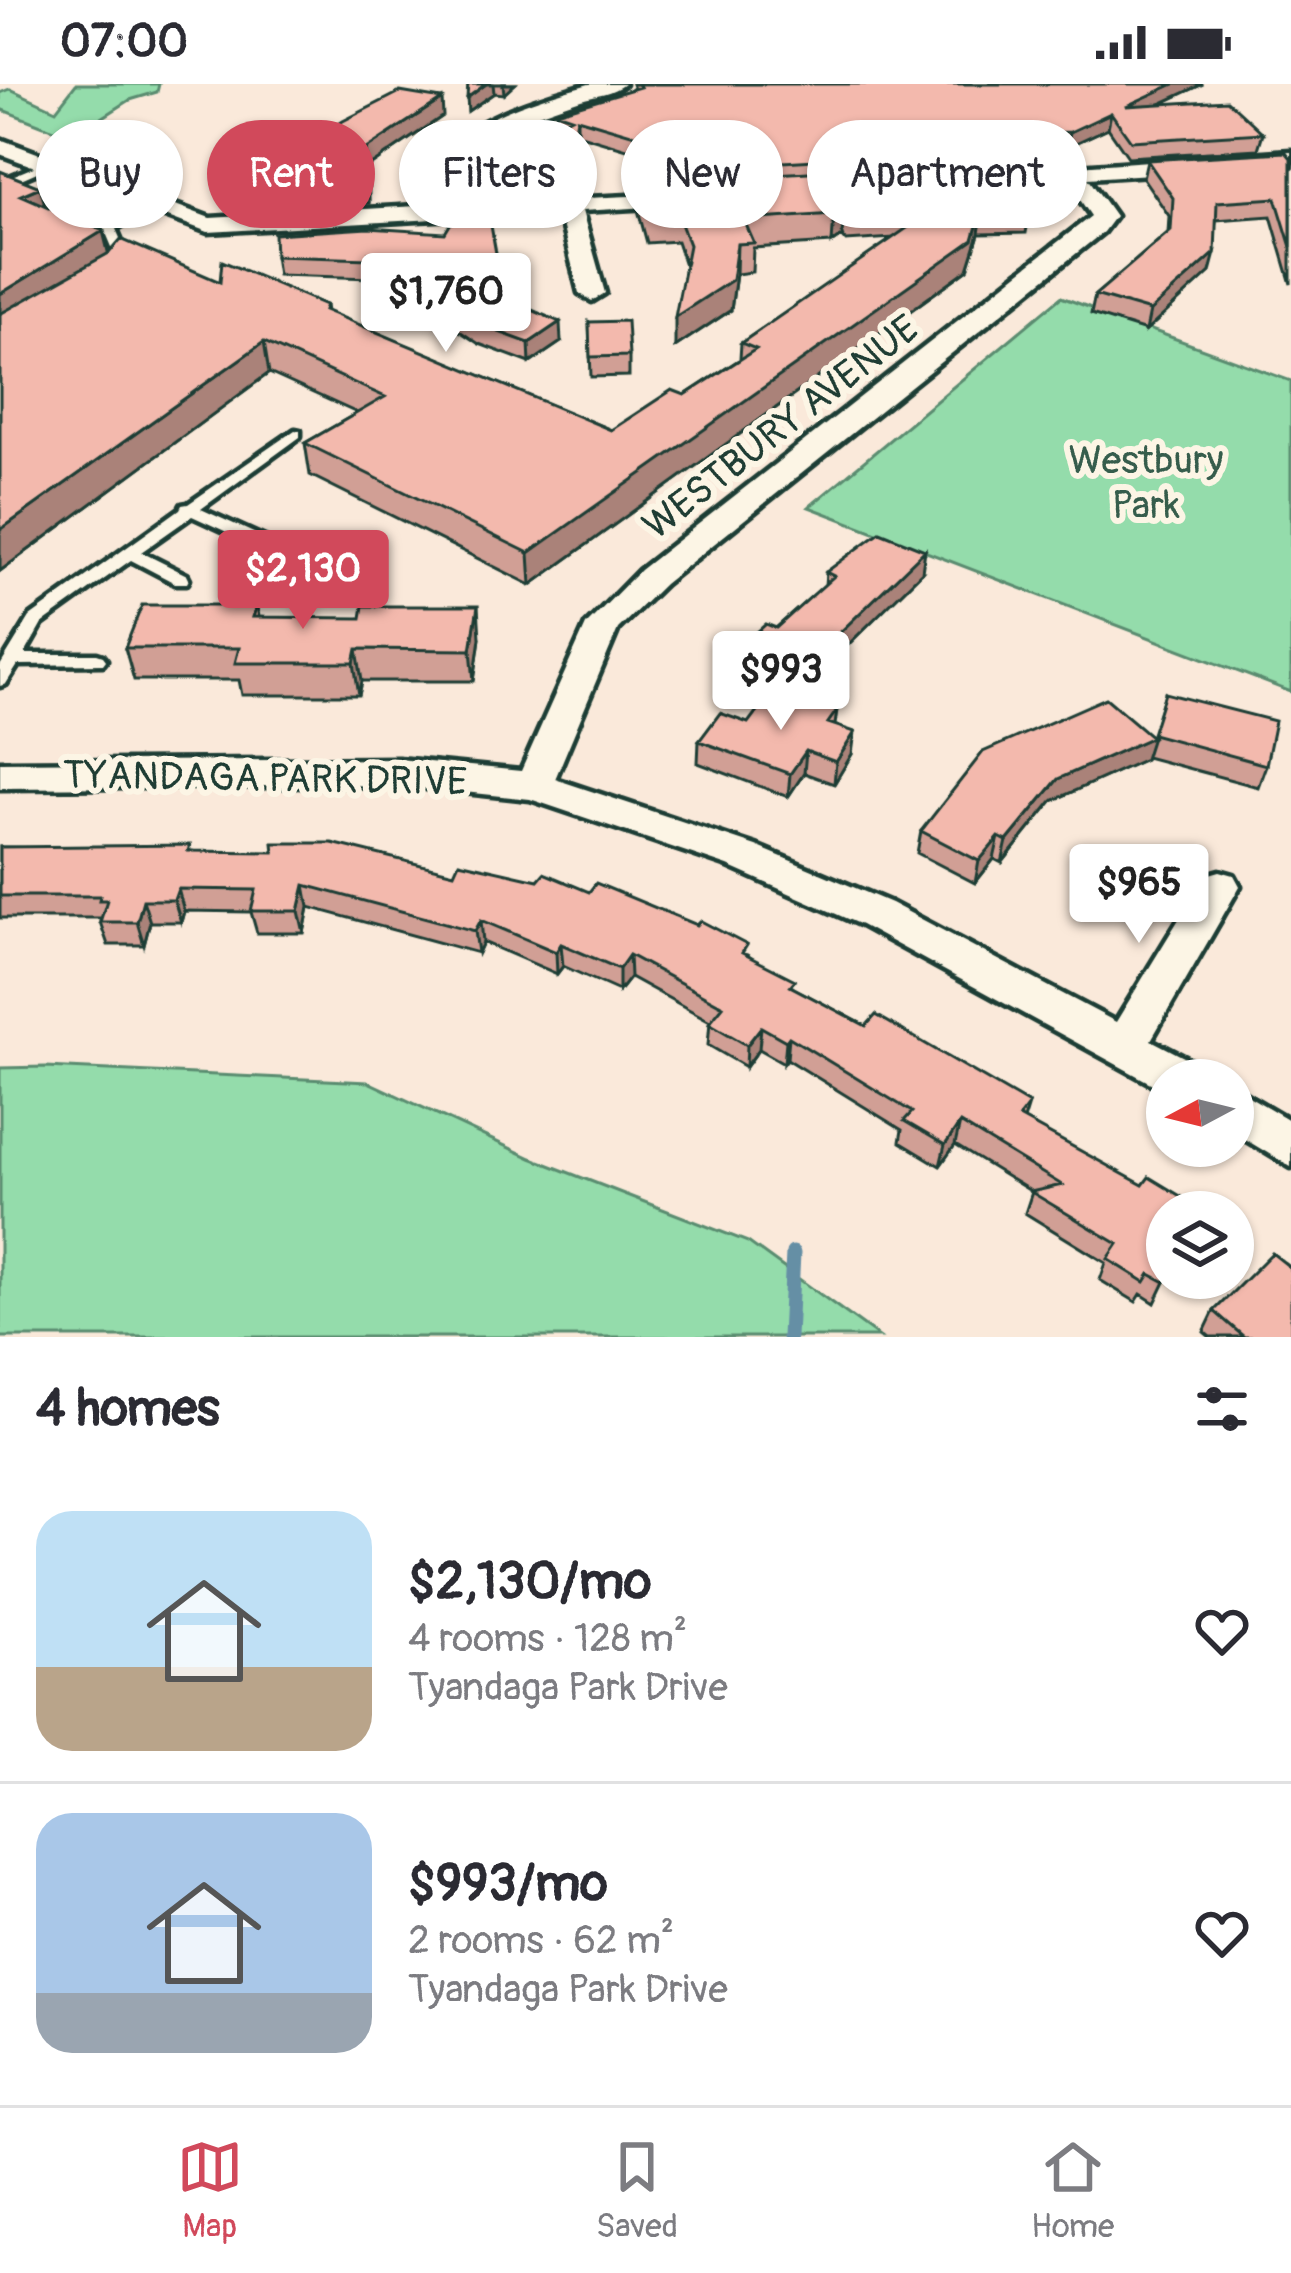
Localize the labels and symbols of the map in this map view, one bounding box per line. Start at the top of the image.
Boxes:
pin: $1,760 [348,253,544,355]
street label: WESTBURY AVENUE [633,304,929,550]
park label: Westbury Park [1068,436,1224,530]
pin: $2,130 [205,530,401,632]
pin: $993 [710,631,852,733]
street label: TYANDAGA PARK DRIVE [62,750,467,807]
pin: $965 [1068,844,1210,946]
north arrow [1146,1059,1254,1167]

